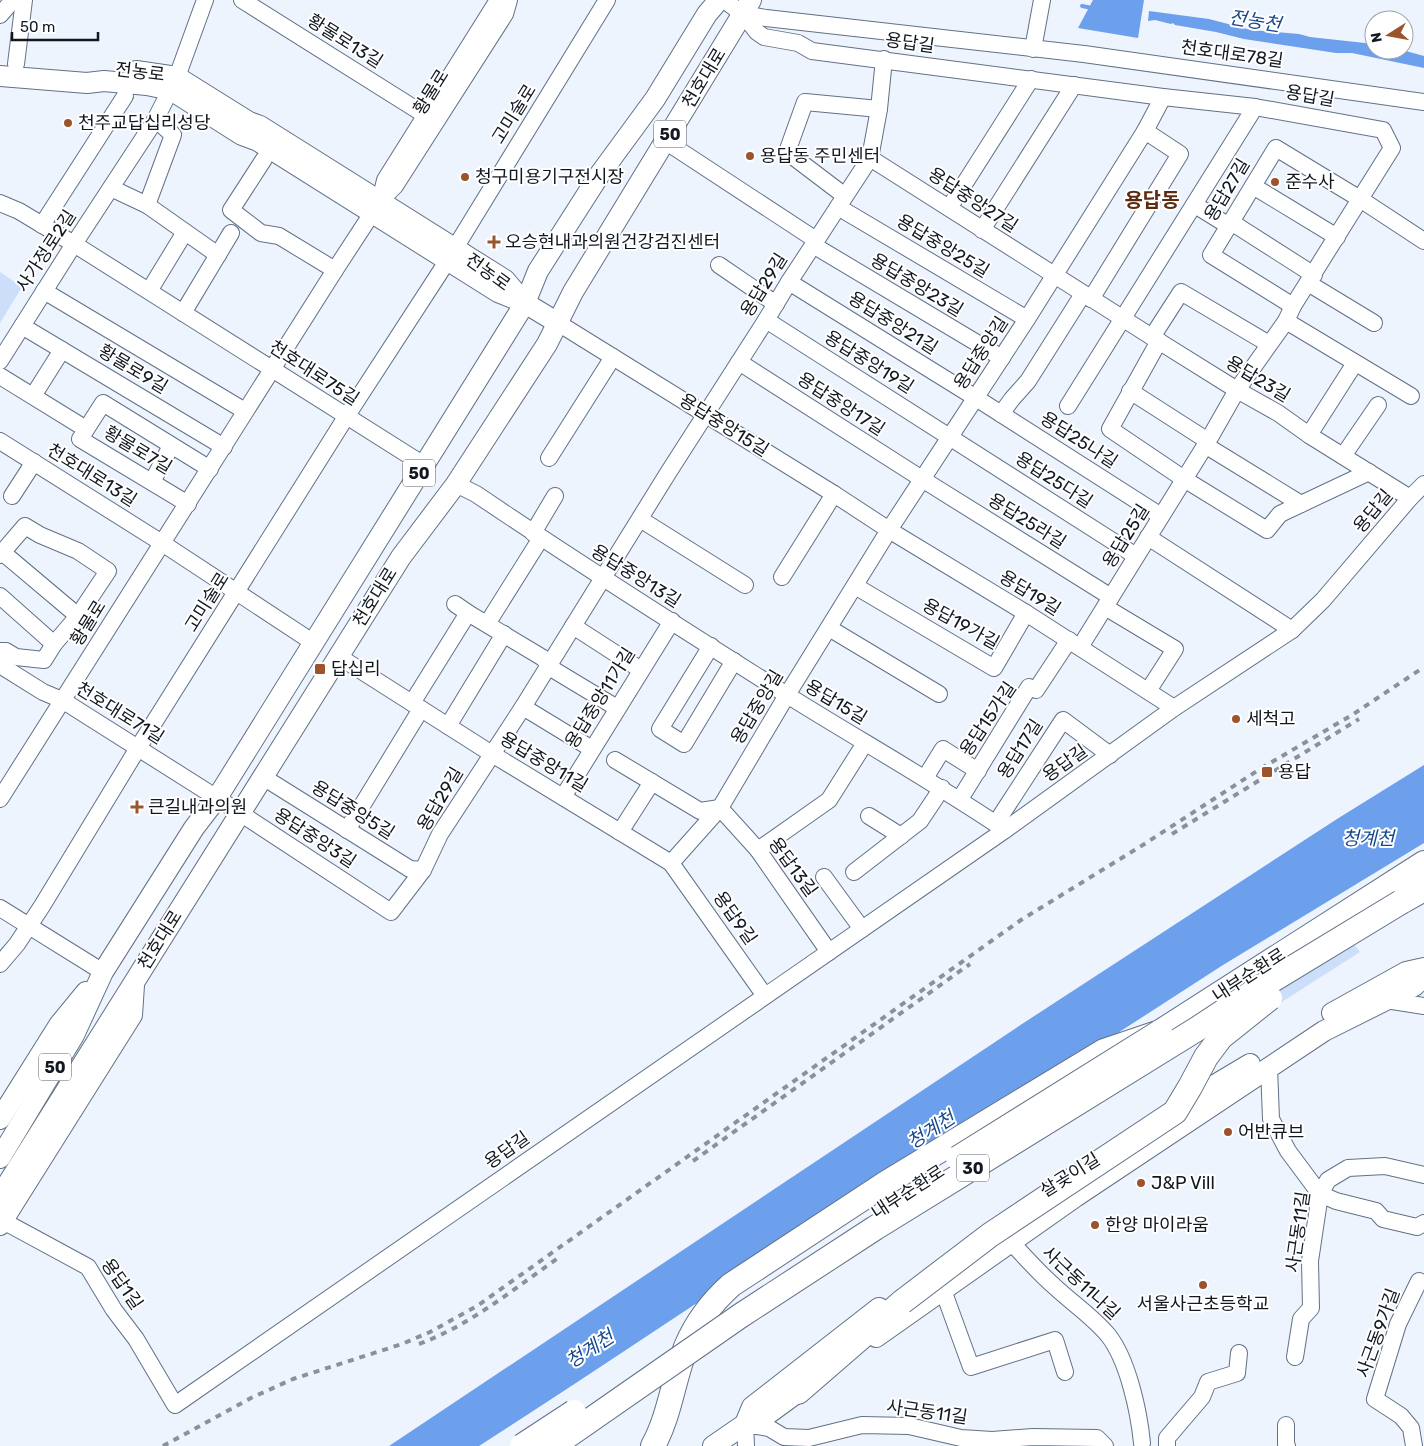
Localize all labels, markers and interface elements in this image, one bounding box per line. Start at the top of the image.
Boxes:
water label: 전농천 [1227,6,1284,37]
street label: 황물로13길 [303,9,387,73]
scale bar [12,10,99,42]
north arrow [1364,10,1414,60]
text: 50 m [20,18,55,36]
street label: 용답길 [884,29,936,57]
text: N [1367,31,1386,44]
street label: 천호대로78길 [1179,36,1285,72]
street label: 천호대로 [678,44,730,112]
street label: 전농로 [114,58,166,86]
street label: 황물로 [409,65,453,119]
street label: 고미술로 [487,80,541,148]
street label: 용답길 [1284,81,1336,111]
place label: 천주교답십리성당 [78,112,210,134]
marker: 천주교답십리성당 [62,117,74,129]
road number: 50 [654,120,686,148]
place label: 용답동 주민센터 [760,145,880,167]
marker: 용답동 주민센터 [744,150,756,162]
street label: 용답27길 [1200,155,1254,225]
street label: 용답중앙27길 [924,163,1022,237]
place label: 청구미용기구전시장 [475,166,624,188]
marker: 청구미용기구전시장 [459,171,471,183]
place label: 준수사 [1285,171,1335,193]
marker: 준수사 [1269,176,1281,188]
district label: 용답동 [1124,188,1180,212]
street label: 사가정로2길 [11,206,81,296]
street label: 용답중앙25길 [893,210,993,282]
place label: 오승현내과의원건강검진센터 [505,231,720,253]
marker: 오승현내과의원건강검진센터 [487,235,501,249]
street label: 전농로 [461,248,515,296]
street label: 용답29길 [736,249,792,321]
street label: 용답중앙23길 [867,249,967,321]
street label: 용답중앙21길 [844,287,942,359]
street label: 용답중앙길 [949,312,1013,394]
street label: 용답중앙19길 [820,326,918,398]
street label: 천호대로75길 [265,336,363,410]
street label: 황물로9길 [94,340,172,398]
street label: 용답23길 [1222,351,1294,407]
street label: 용답중앙17길 [793,368,889,440]
street label: 용답중앙15길 [675,389,773,461]
street label: 용답25나길 [1036,407,1122,473]
street label: 황물로7길 [100,421,176,479]
street label: 천호대로13길 [43,439,141,511]
street label: 용답25다길 [1011,447,1097,513]
road number: 50 [403,459,435,486]
street label: 용답길 [1349,485,1397,537]
street label: 용답25라길 [984,488,1070,554]
street label: 용답25길 [1098,500,1154,572]
street label: 용답중앙13길 [587,540,685,612]
street label: 천호대로 [348,563,402,631]
street label: 용답19길 [995,566,1065,620]
street label: 고미술로 [180,568,234,636]
street label: 용답19가길 [919,594,1003,654]
street label: 황물로 [66,596,110,650]
street label: 용답중앙11가길 [560,644,640,752]
place label: 답십리 [331,658,381,680]
marker: 답십리 [313,662,327,676]
street label: 용답중앙길 [726,666,788,748]
street label: 용답15길 [801,675,871,729]
street label: 천호대로71길 [72,677,168,749]
street label: 용답15가길 [955,678,1021,760]
place label: 세척고 [1246,708,1296,730]
marker: 세척고 [1230,713,1242,725]
street label: 용답17길 [993,715,1047,783]
street label: 용답중앙11길 [496,727,592,797]
street label: 용답길 [1038,740,1092,786]
place label: 용답 [1278,761,1311,783]
street label: 용답29길 [412,763,468,835]
marker: 용답 [1260,765,1274,779]
street label: 용답중앙5길 [308,776,398,844]
place label: 큰길내과의원 [148,796,247,818]
marker: 큰길내과의원 [130,800,144,814]
street label: 용답중앙3길 [270,803,360,873]
water label: 청계천 [1342,827,1396,850]
street label: 용답13길 [764,833,822,901]
street label: 용답9길 [709,887,761,949]
street label: 천호대로 [133,906,187,974]
street label: 내부순환로 [1208,943,1290,1007]
road number: 50 [39,1054,71,1080]
water label: 청계천 [903,1105,961,1154]
place label: 어반큐브 [1238,1121,1304,1143]
marker: 어반큐브 [1222,1126,1234,1138]
street label: 용답길 [480,1127,534,1173]
street label: 살곶이길 [1036,1148,1104,1202]
road number: 30 [957,1154,989,1182]
street label: 내부순환로 [867,1160,949,1224]
place label: J&P Vill [1151,1172,1215,1194]
marker: J&P Vill [1135,1177,1147,1189]
street label: 사근동11길 [1281,1190,1315,1274]
place label: 한양 마이라움 [1105,1214,1209,1236]
marker: 한양 마이라움 [1089,1219,1101,1231]
street label: 사근동11나길 [1038,1241,1124,1325]
street label: 용답1길 [97,1254,147,1314]
marker: 서울사근초등학교 [1197,1279,1209,1291]
street label: 사근동9가길 [1352,1285,1404,1381]
place label: 서울사근초등학교 [1137,1293,1269,1315]
water label: 청계천 [562,1324,620,1373]
street label: 사근동11길 [885,1395,969,1429]

